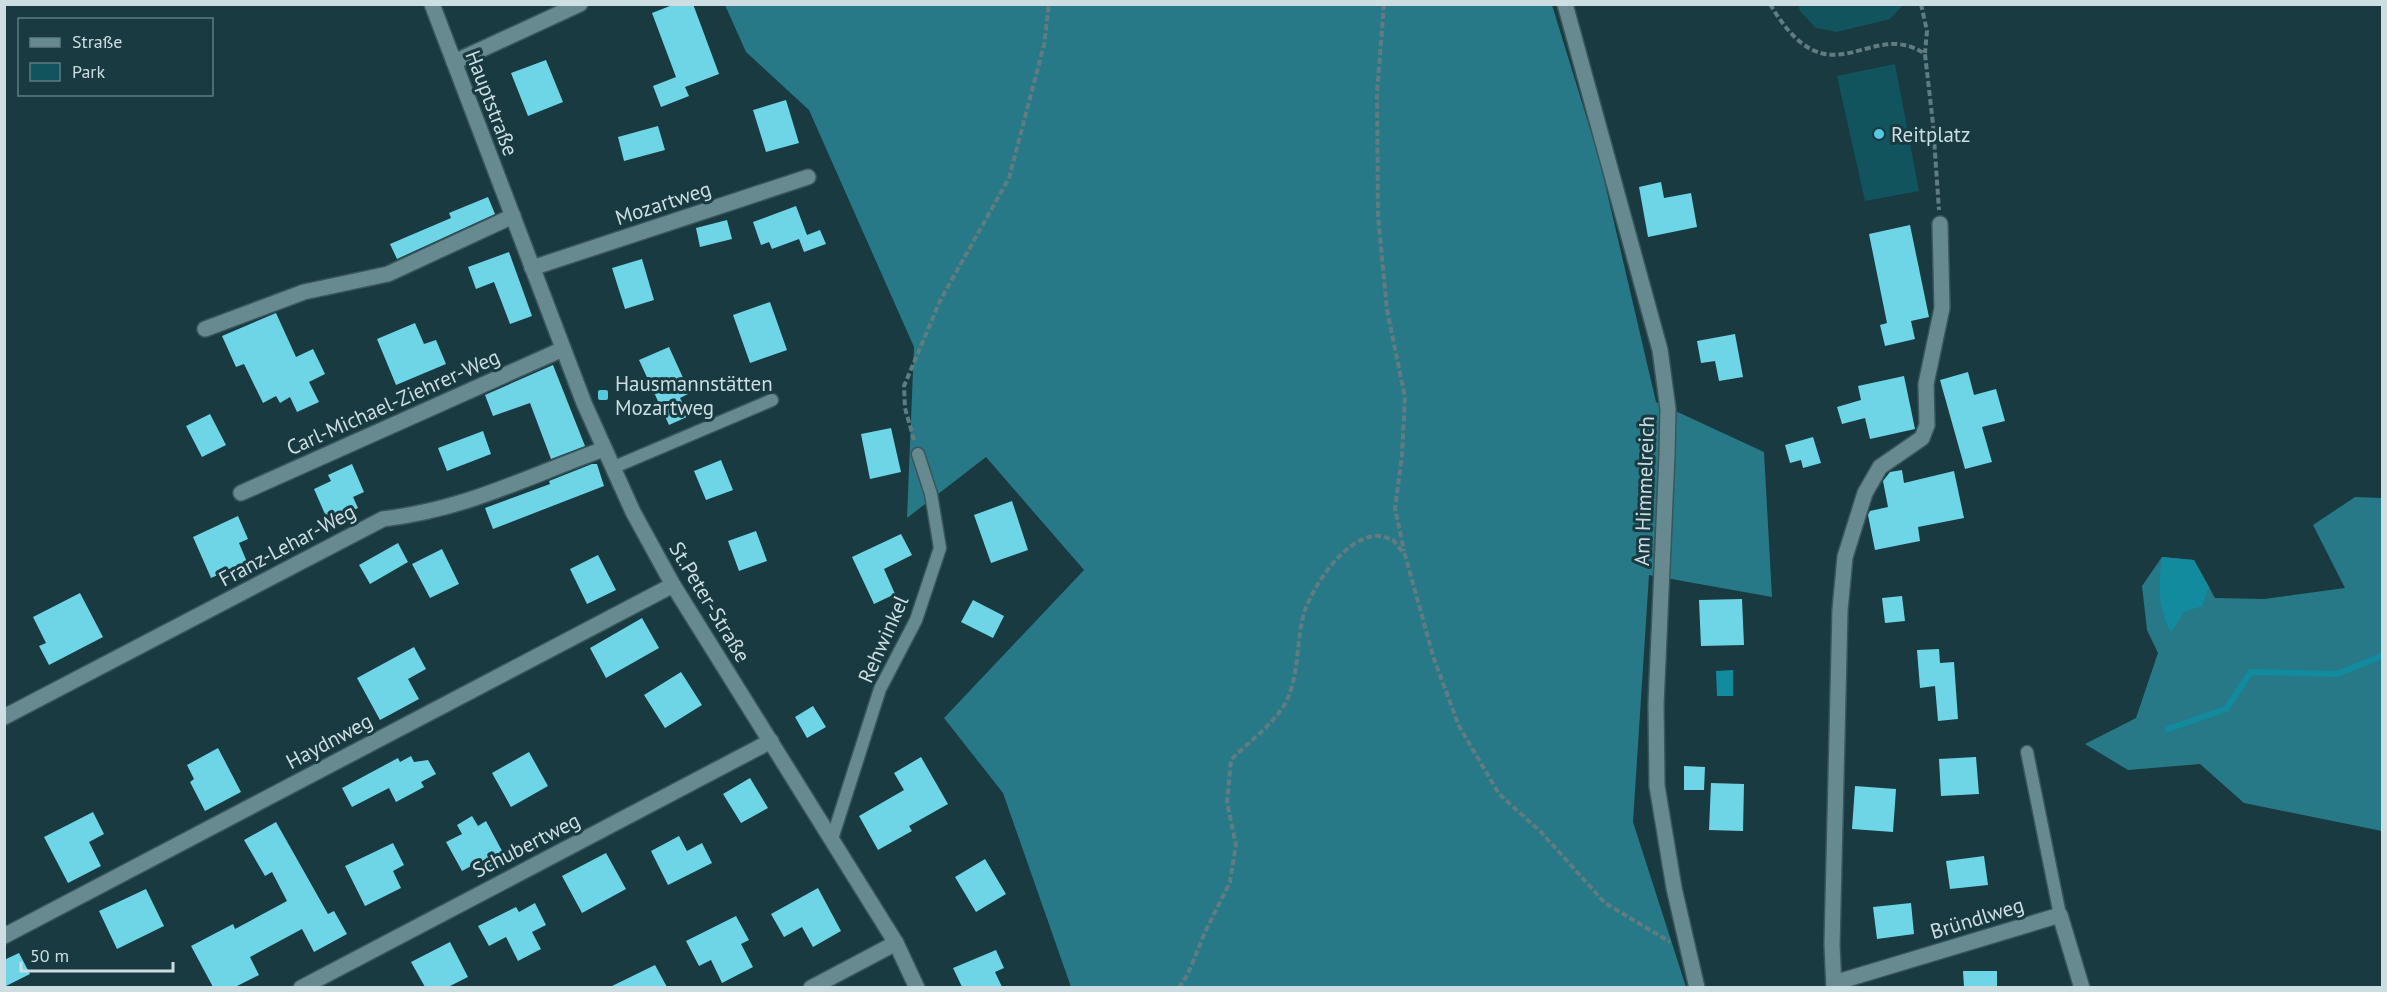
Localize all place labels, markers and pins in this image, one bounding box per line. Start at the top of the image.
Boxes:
place label: Reitplatz [1891,121,1970,148]
marker: Reitplatz [1872,127,1886,141]
place label: Hausmannstätten Mozartweg [615,370,773,421]
marker: Hausmannstätten Mozartweg [596,388,610,402]

